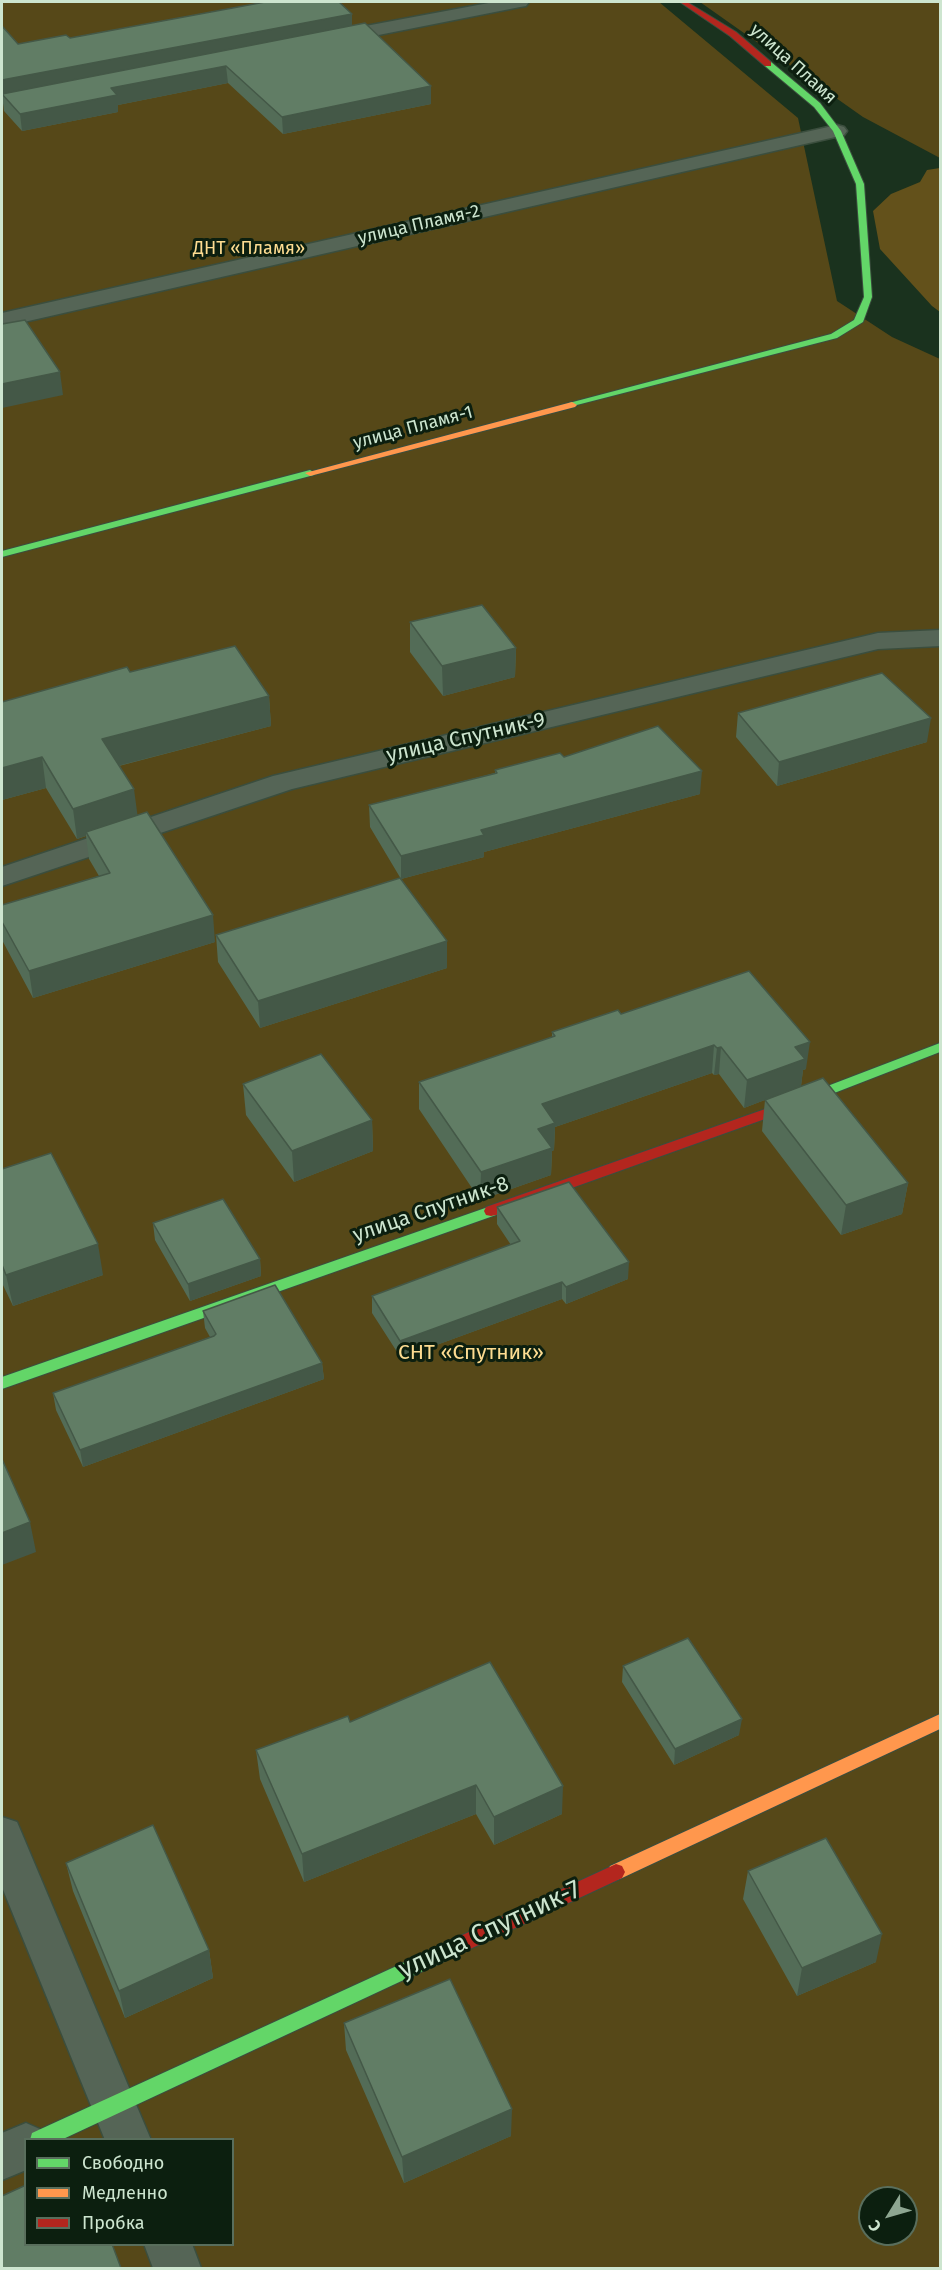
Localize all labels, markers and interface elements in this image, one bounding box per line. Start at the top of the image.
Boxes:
street label: улица Пламя [745,19,841,109]
street label: улица Пламя-2 [356,200,482,250]
park label: ДНТ «Пламя» [193,238,305,260]
street label: улица Пламя-1 [351,402,475,454]
street label: улица Спутник-9 [384,707,548,769]
street label: улица Спутник-8 [350,1172,512,1248]
park label: СНТ «Спутник» [398,1340,544,1366]
street label: улица Спутник-7 [394,1874,586,1986]
legend [24,2138,234,2246]
text: Свободно [82,2152,164,2174]
text: Медленно [82,2182,168,2204]
north arrow [858,2186,918,2246]
text: Пробка [82,2212,145,2234]
text: С [864,2217,885,2235]

